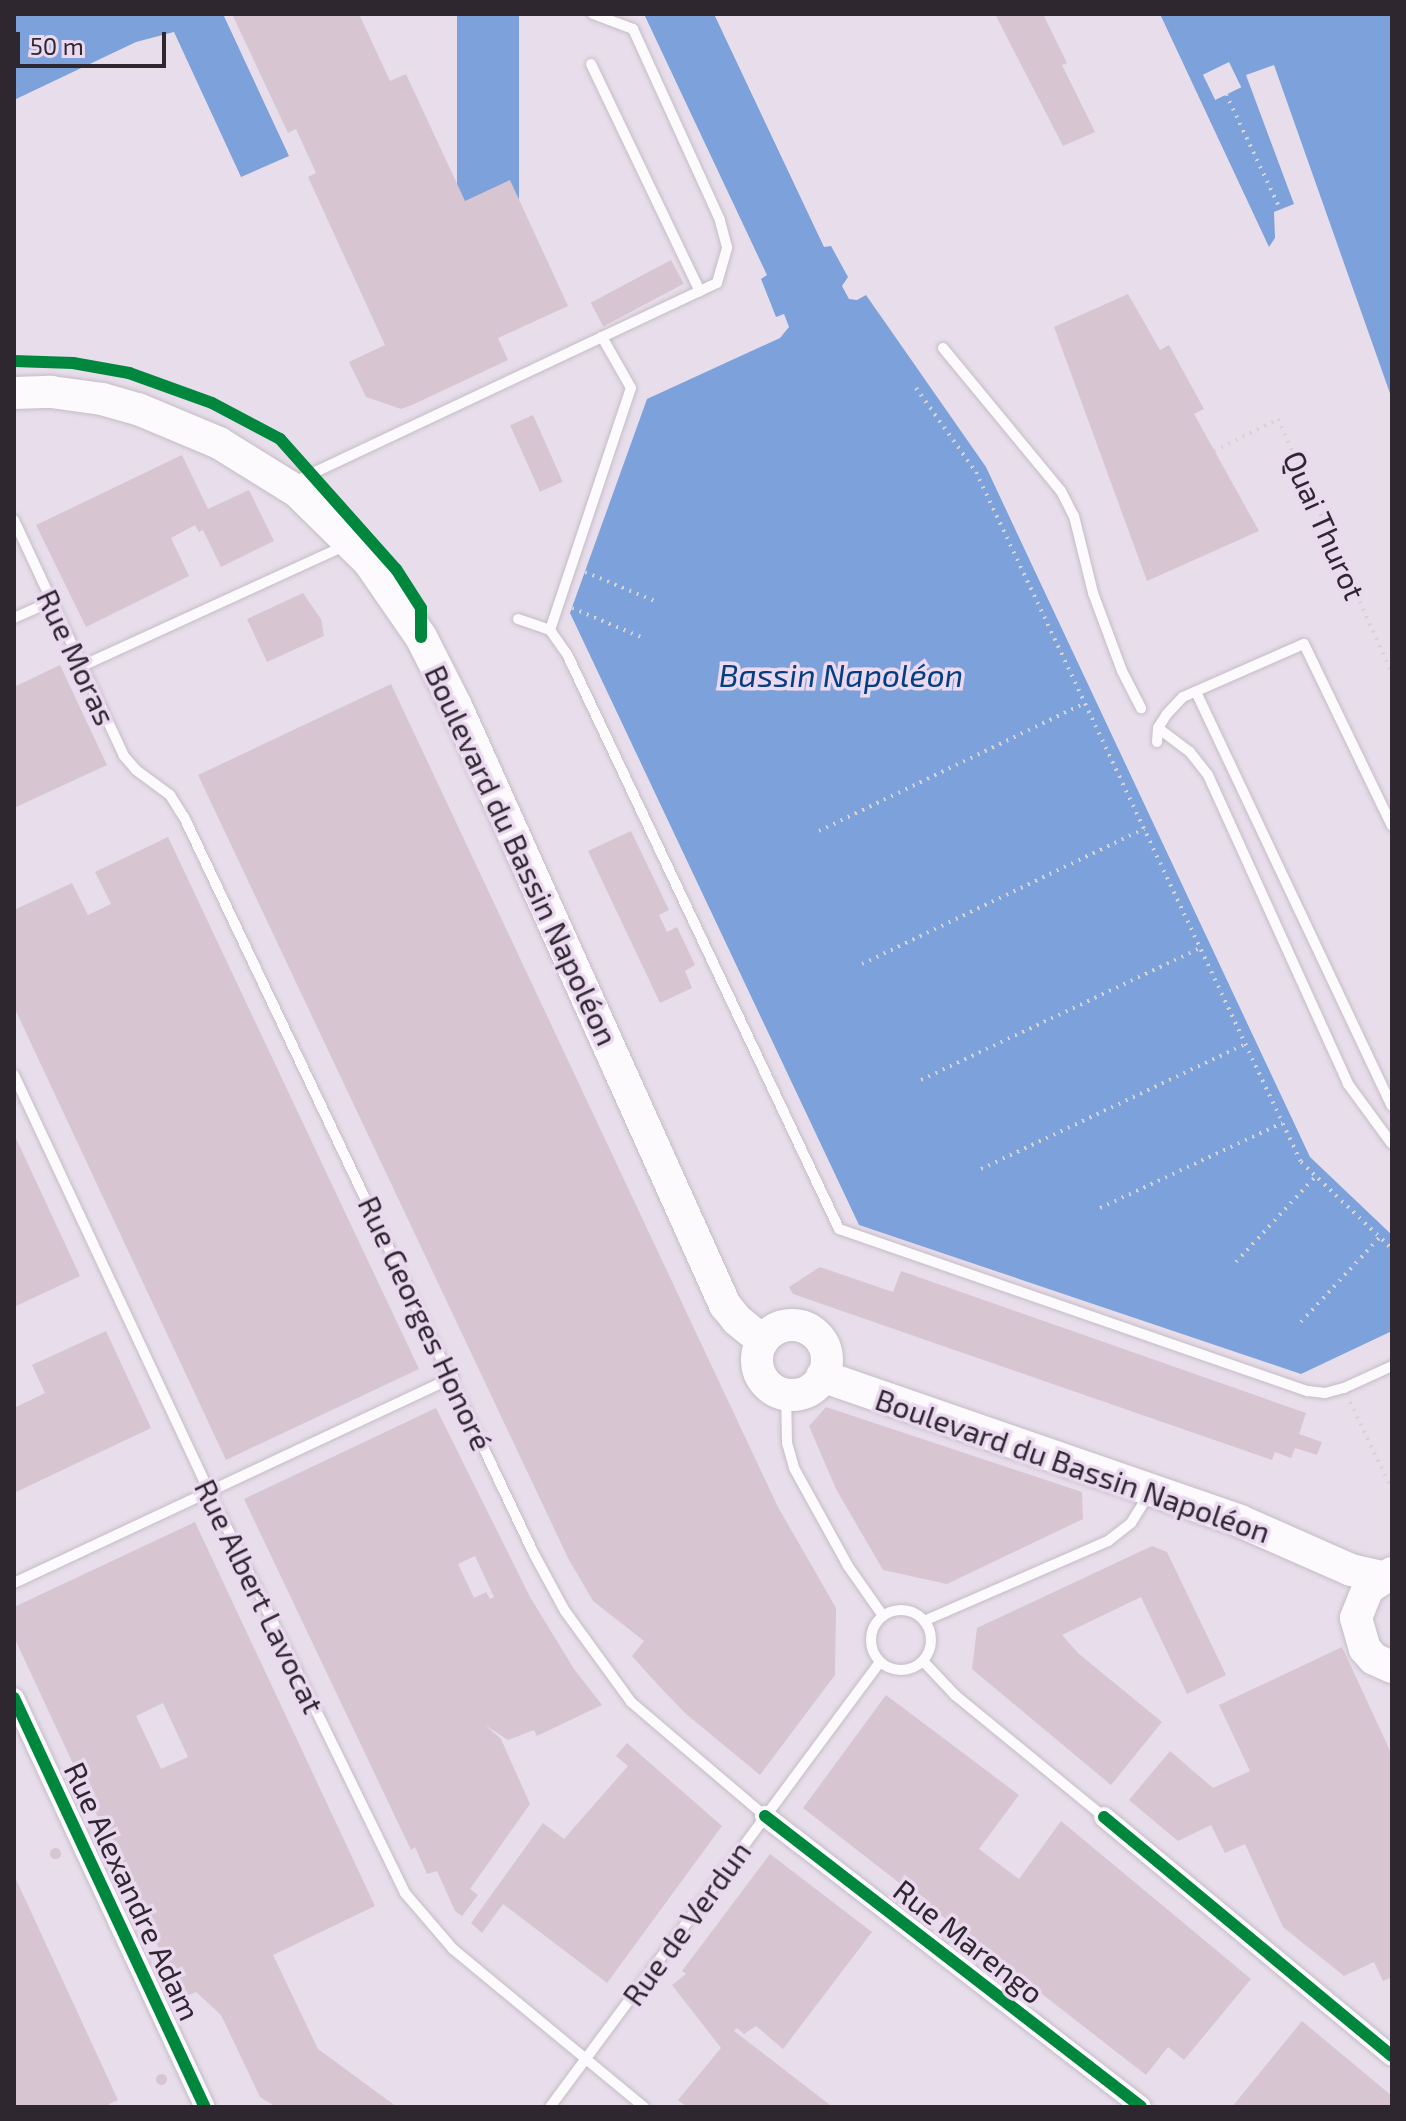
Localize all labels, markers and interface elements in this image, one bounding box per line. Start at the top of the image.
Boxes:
scale bar [20,16,170,66]
text: 50 m [30,31,84,60]
street label: Quai Thurot [1276,445,1374,605]
street label: Rue Moras [30,583,124,731]
water label: Bassin Napoléon [719,655,963,693]
street label: Boulevard du Bassin Napoléon [418,659,626,1051]
street label: Rue Georges Honoré [351,1190,501,1456]
street label: Boulevard du Bassin Napoléon [871,1380,1275,1550]
street label: Rue Albert Lavocat [188,1473,332,1719]
street label: Rue Alexandre Adam [57,1756,209,2026]
street label: Rue de Verdun [614,1833,758,2013]
street label: Rue Marengo [887,1871,1051,2011]

